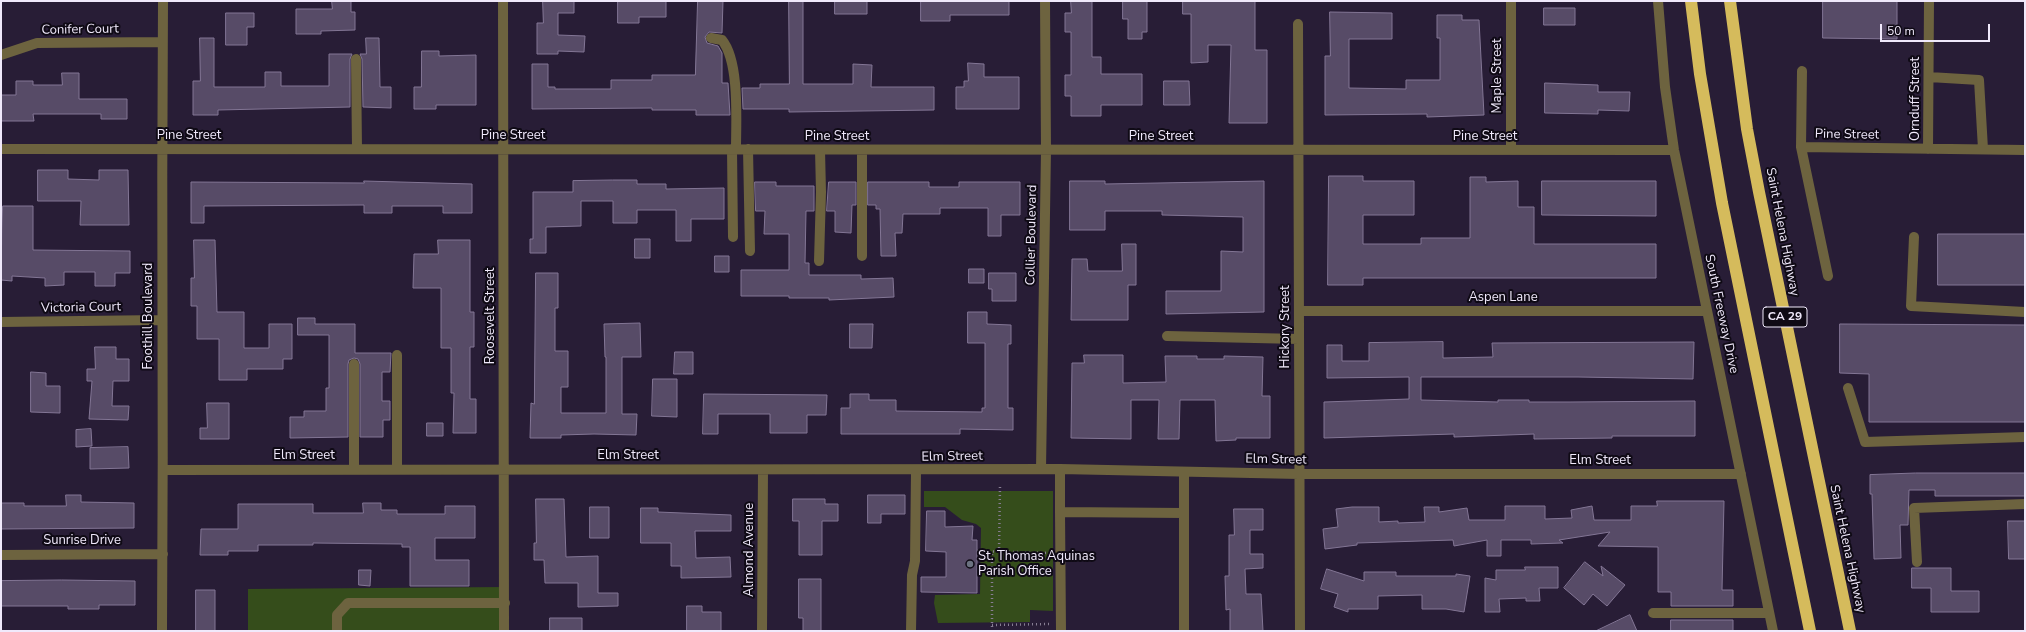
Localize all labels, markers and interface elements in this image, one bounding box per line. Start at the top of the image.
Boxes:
scale bar [1882,16,1992,42]
street label: Conifer Court [41,22,119,38]
text: 50 m [1887,23,1915,39]
street label: Maple Street [1490,38,1506,114]
street label: Ornduff Street [1908,57,1924,141]
street label: Pine Street [1815,127,1879,143]
street label: Pine Street [157,128,221,144]
street label: Pine Street [481,128,545,144]
street label: Pine Street [805,129,869,145]
street label: Pine Street [1129,129,1193,145]
street label: Pine Street [1453,129,1517,145]
street label: Saint Helena Highway [1762,166,1802,298]
street label: Collier Boulevard [1023,185,1041,285]
street label: South Freeway Drive [1701,253,1741,375]
street label: Foothill Boulevard [141,263,157,369]
street label: Roosevelt Street [483,268,499,364]
street label: Hickory Street [1278,285,1294,369]
street label: Aspen Lane [1468,290,1538,306]
street label: Victoria Court [41,300,121,316]
road number: CA 29 [1763,307,1807,327]
street label: Elm Street [273,448,335,464]
street label: Elm Street [597,448,659,464]
street label: Elm Street [921,449,983,465]
street label: Elm Street [1245,452,1307,468]
street label: Elm Street [1569,453,1631,469]
street label: Saint Helena Highway [1826,484,1868,614]
street label: Almond Avenue [742,503,758,597]
street label: Sunrise Drive [43,533,121,549]
place label: St. Thomas Aquinas Parish Office [978,549,1095,580]
marker: St. Thomas Aquinas Parish Office [965,559,975,569]

